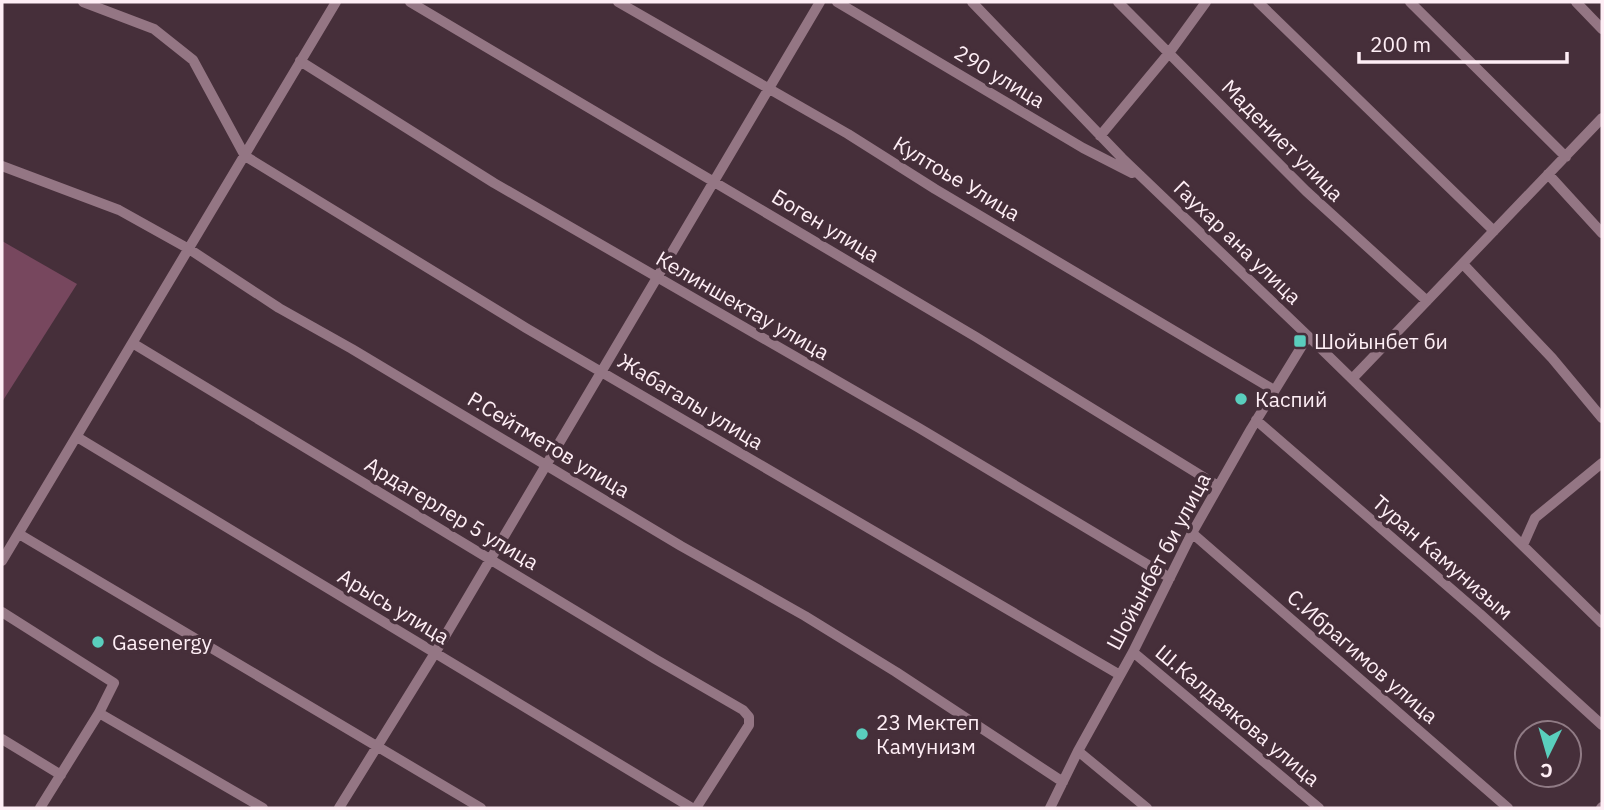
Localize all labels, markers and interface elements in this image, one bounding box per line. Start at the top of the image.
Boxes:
scale bar [1359,21,1567,65]
text: 200 m [1370,30,1431,58]
street label: 290 улица [950,38,1050,114]
street label: Мадениет улица [1216,73,1350,207]
street label: Култоье Улица [888,129,1026,227]
street label: Гаухар ана улица [1168,174,1308,310]
street label: Боген улица [767,182,885,268]
street label: Келиншектау улица [651,244,835,366]
place label: Шойынбет би [1314,327,1448,355]
marker: Шойынбет би [1292,333,1308,349]
street label: Жабагалы улица [613,346,769,456]
street label: Р.Сейтметов улица [463,384,635,504]
place label: Каспий [1255,385,1327,413]
marker: Каспий [1233,391,1249,407]
street label: Ардагерлер 5 улица [360,450,544,576]
street label: Шойынбет би улица [1099,467,1217,655]
street label: Туран Камунизым [1367,488,1519,626]
street label: Арысь улица [333,562,455,650]
street label: С.Ибрагимов улица [1282,583,1444,729]
place label: Gasenergy [112,628,212,656]
marker: Gasenergy [90,634,106,650]
street label: Ш.Калдаякова улица [1150,638,1326,792]
place label: 23 Мектеп Камунизм [876,708,980,760]
north arrow [1513,719,1583,789]
marker: 23 Мектеп Камунизм [854,726,870,742]
text: С [1539,758,1554,783]

